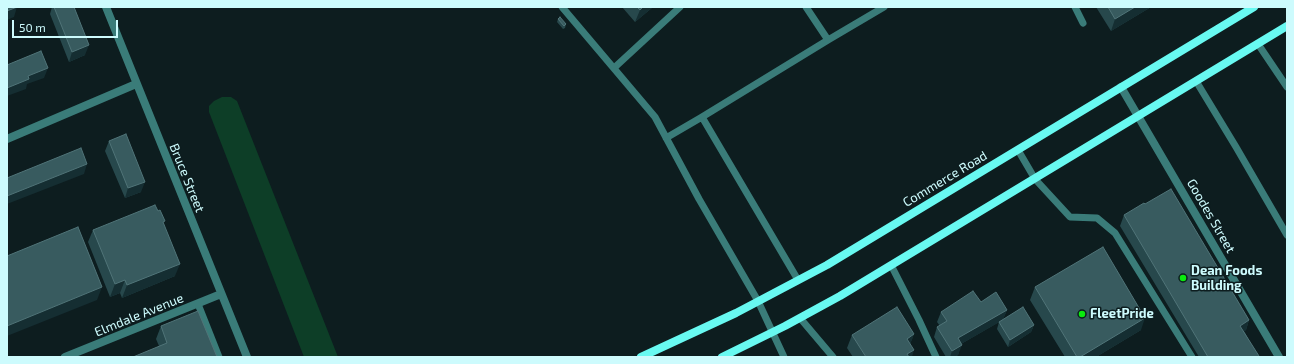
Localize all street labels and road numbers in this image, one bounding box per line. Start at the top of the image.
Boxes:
street label: Bruce Street [166,141,208,215]
street label: Commerce Road [900,148,990,210]
street label: Goodes Street [1183,176,1239,256]
street label: Elmdale Avenue [92,290,186,340]

